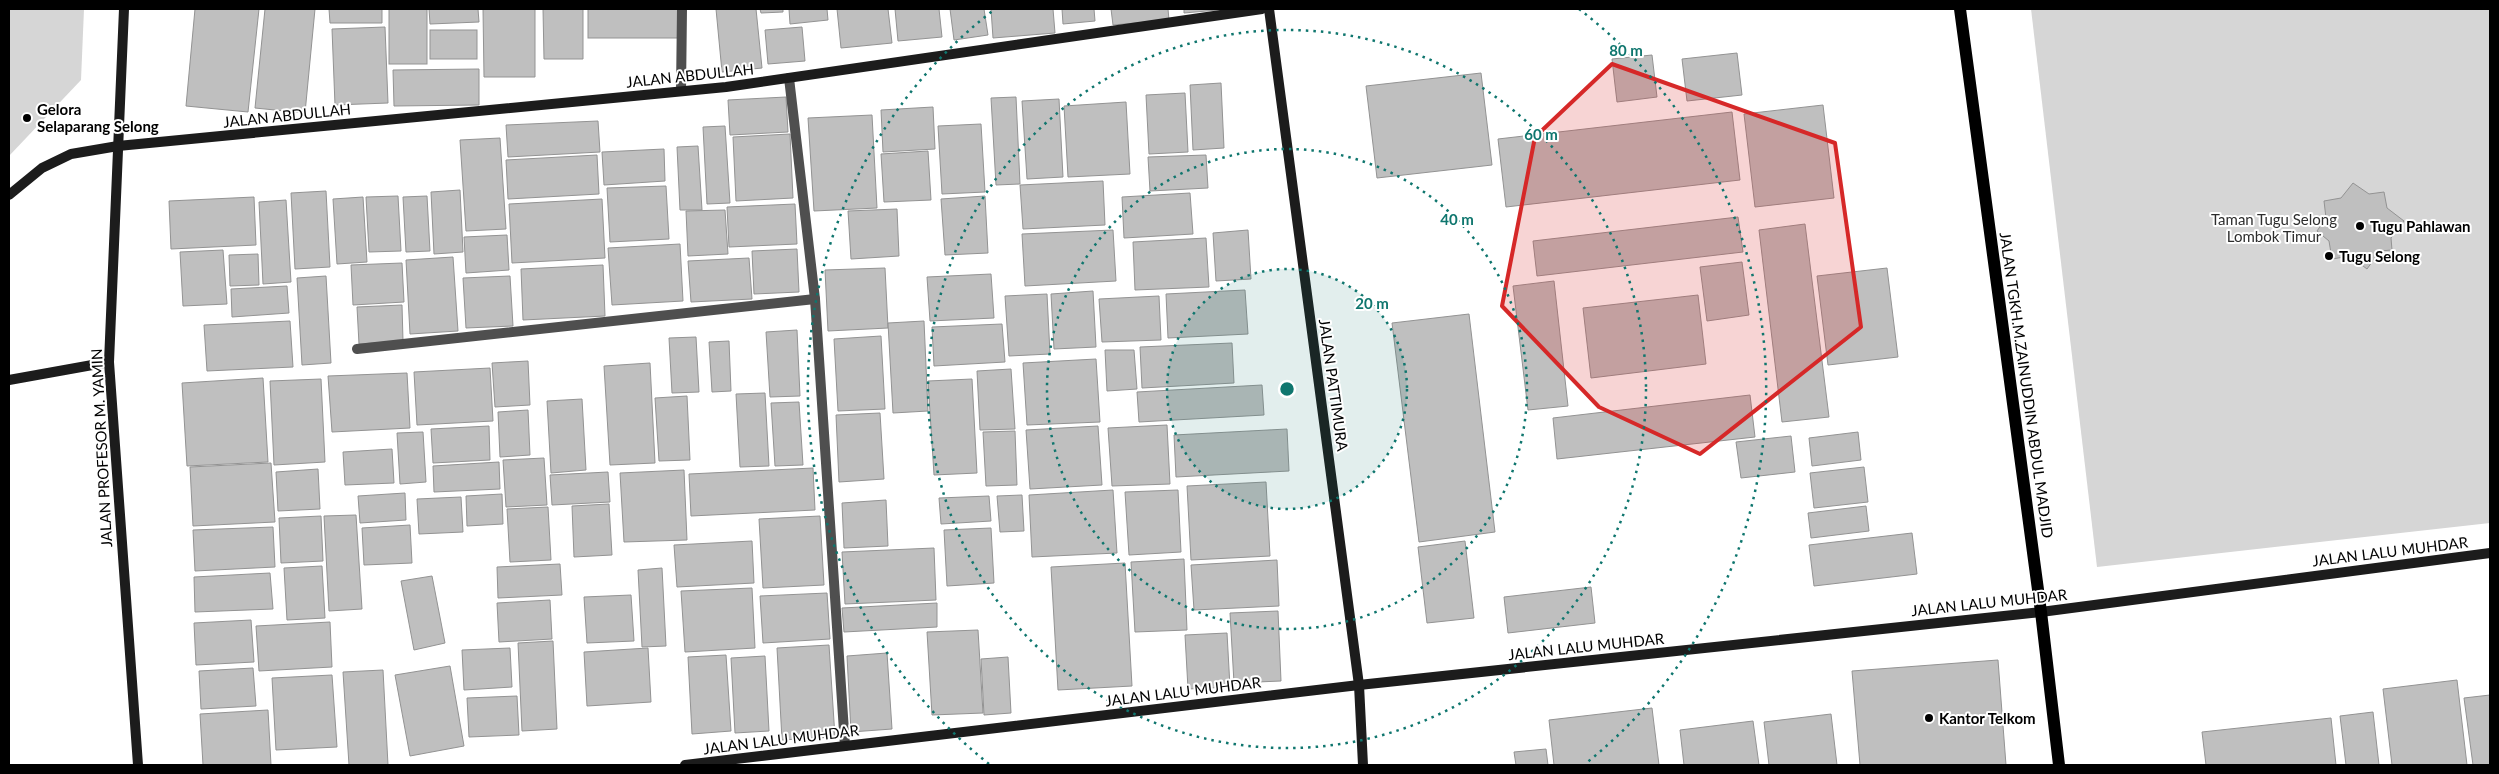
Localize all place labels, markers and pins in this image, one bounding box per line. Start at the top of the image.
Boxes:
place label: Gelora Selaparang Selong [37,100,159,135]
marker: Gelora Selaparang Selong [21,112,33,124]
place label: Tugu Pahlawan [2370,217,2471,235]
marker: Tugu Pahlawan [2354,220,2366,232]
place label: Tugu Selong [2339,247,2420,265]
marker: Tugu Selong [2323,250,2335,262]
centre of rings [1278,380,1296,398]
place label: Kantor Telkom [1939,709,2036,727]
marker: Kantor Telkom [1923,712,1935,724]

